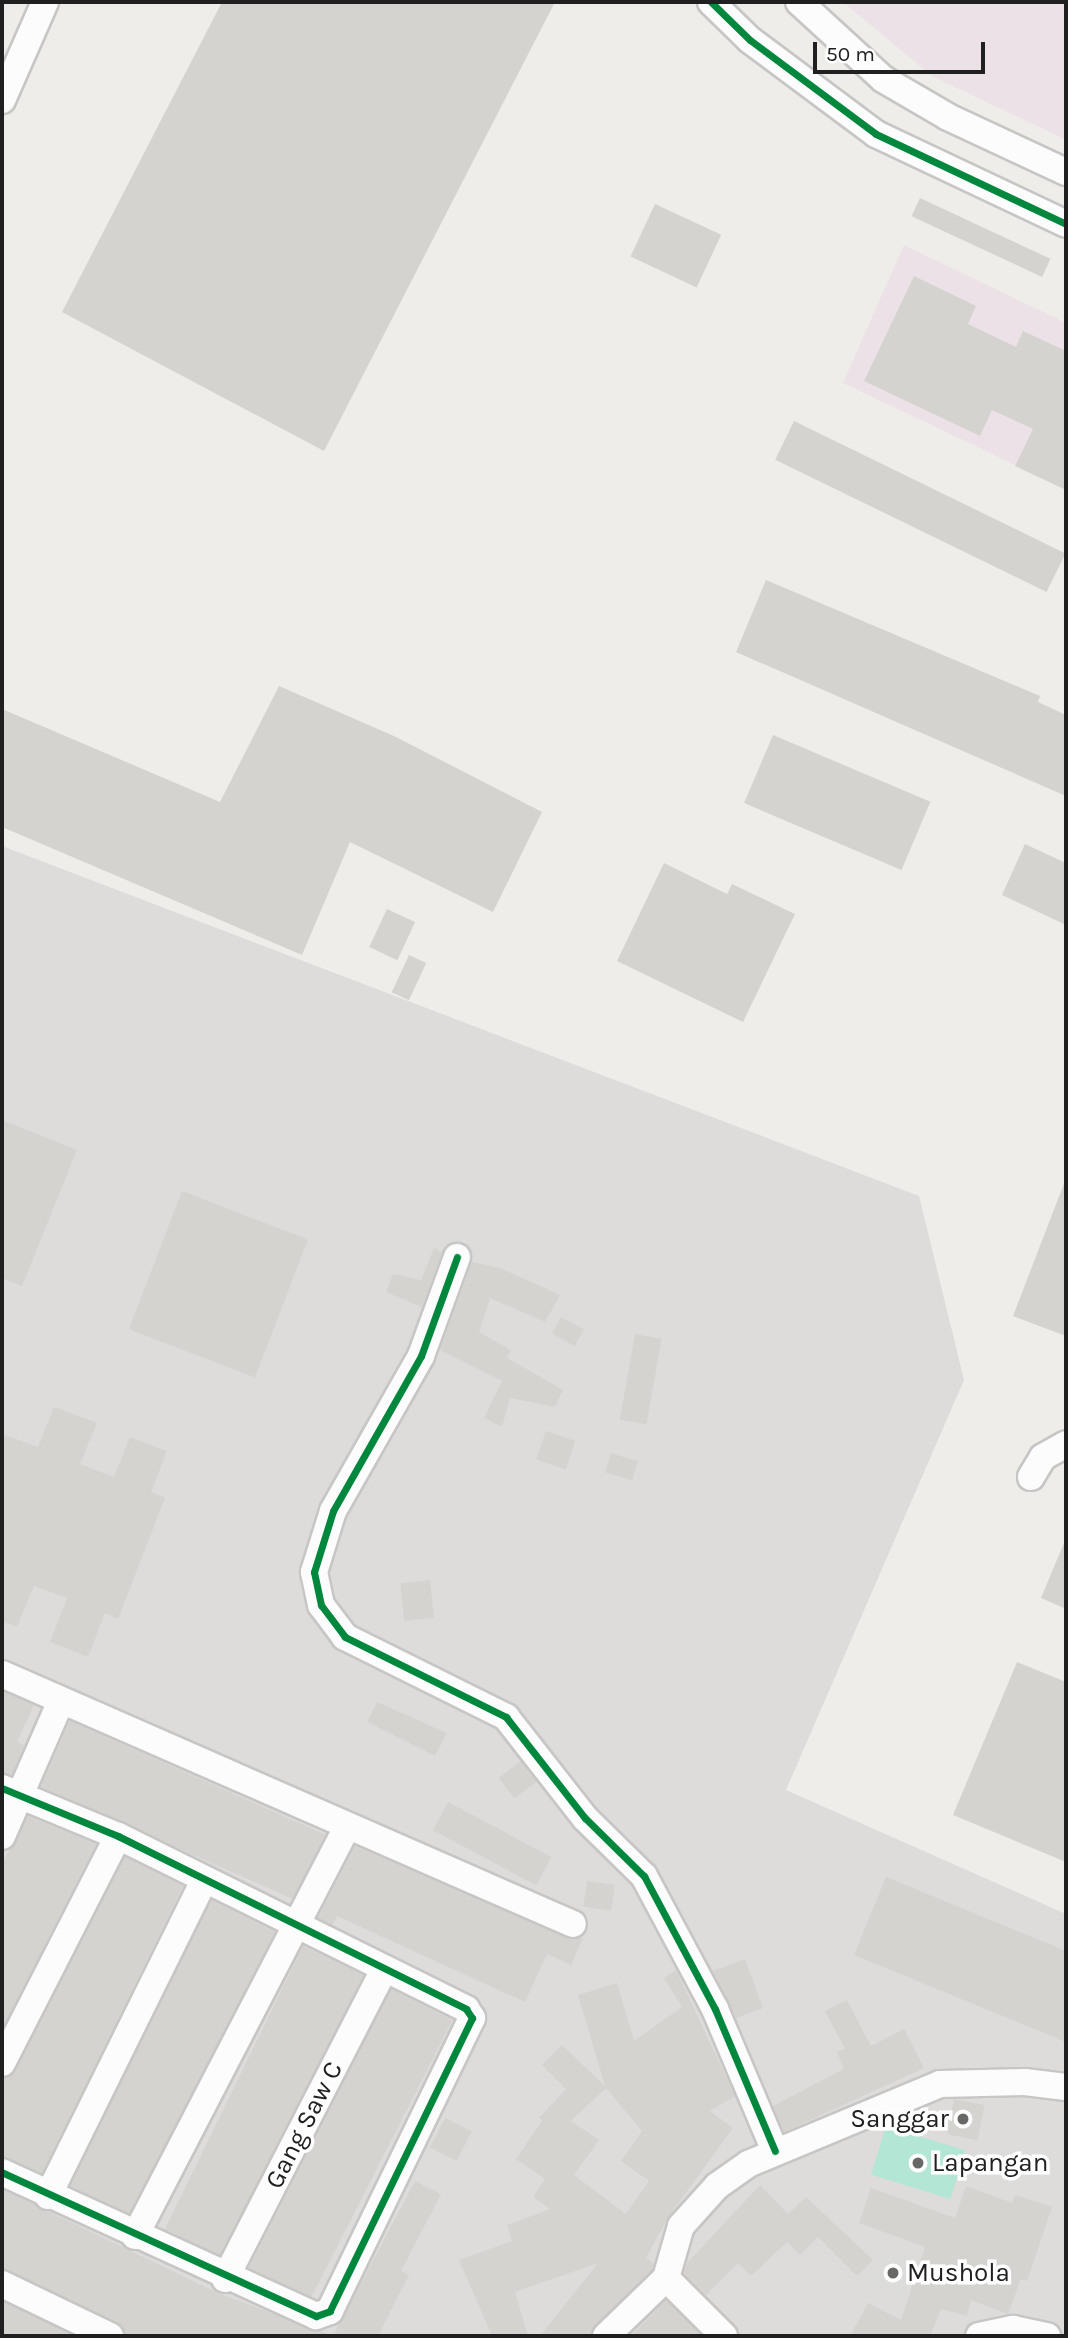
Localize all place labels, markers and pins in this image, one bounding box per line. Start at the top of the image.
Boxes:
place label: Sanggar [850,2103,949,2135]
marker: Sanggar [955,2111,971,2127]
place label: Lapangan [932,2147,1048,2179]
marker: Lapangan [910,2155,926,2171]
place label: Mushola [907,2257,1010,2289]
marker: Mushola [885,2265,901,2281]

